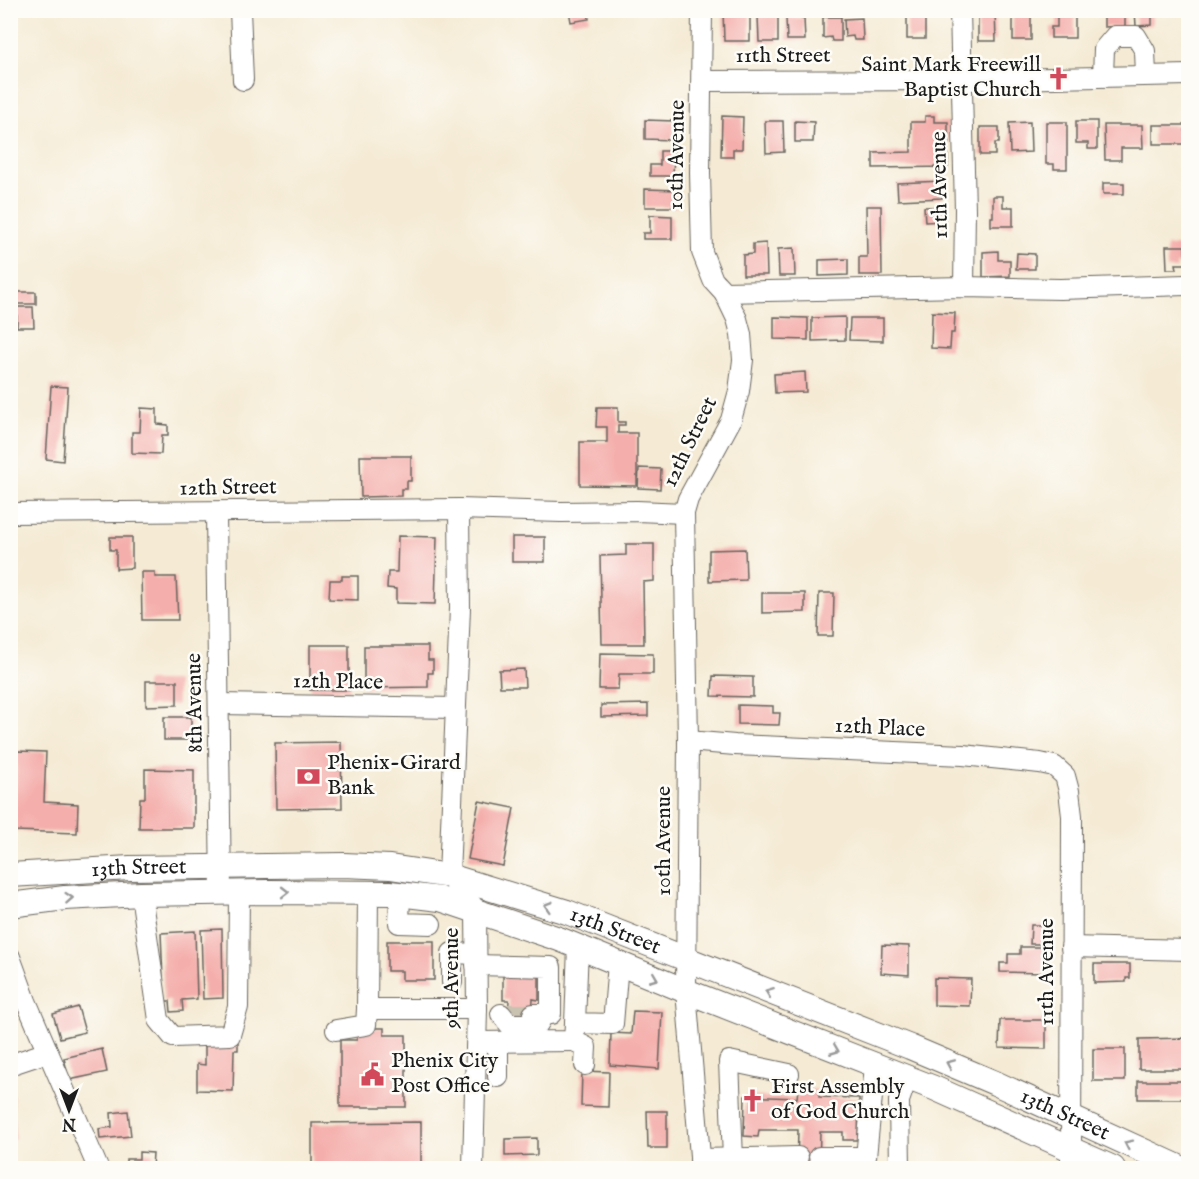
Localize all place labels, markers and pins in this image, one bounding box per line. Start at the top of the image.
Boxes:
place label: Saint Mark Freewill Baptist Church [861,51,1041,104]
church icon: Saint Mark Freewill Baptist Church [1046,65,1072,91]
place label: Phenix-Girard Bank [327,749,461,802]
bank icon: Phenix-Girard Bank [296,763,322,789]
place label: Phenix City Post Office [391,1047,499,1100]
public building icon: Phenix City Post Office [360,1061,386,1087]
place label: First Assembly of God Church [771,1073,910,1126]
church icon: First Assembly of God Church [740,1087,766,1113]

